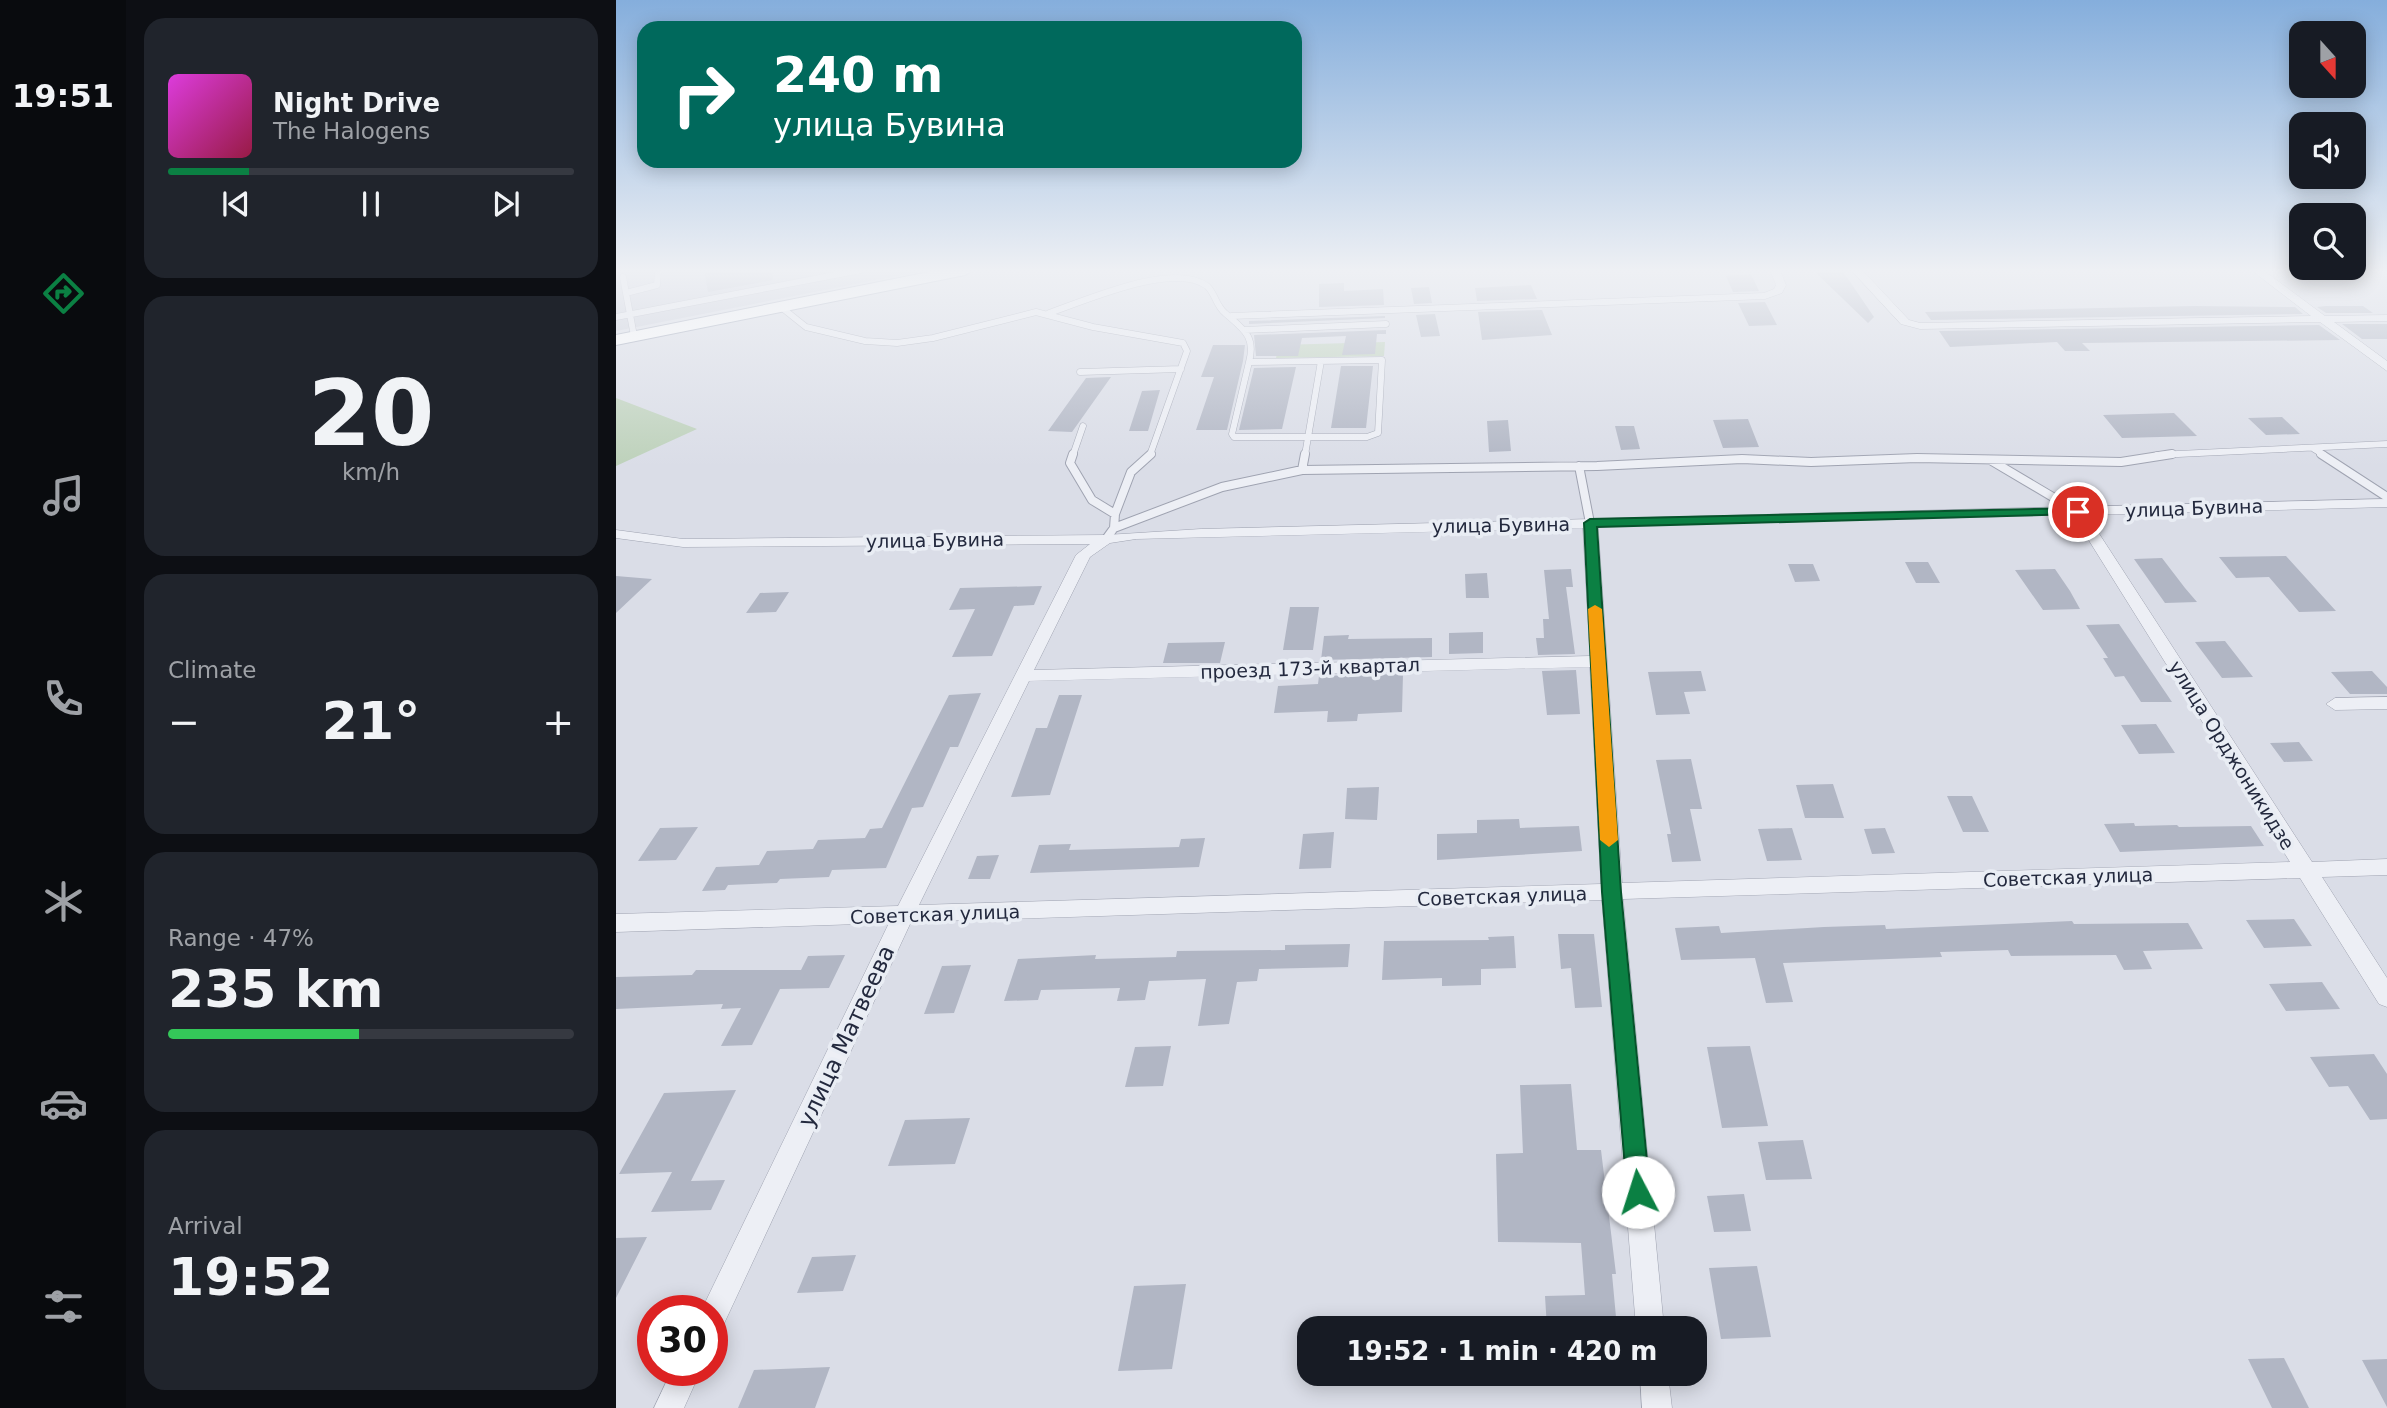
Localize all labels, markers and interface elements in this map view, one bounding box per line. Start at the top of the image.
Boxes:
north arrow [2289,21,2366,98]
map controls [2289,21,2366,280]
text: 240 m [773,47,943,104]
icon: right [658,49,749,140]
text: 19:51 [12,77,114,115]
text: Night Drive [273,88,440,118]
text: улица Бувина [773,106,1006,144]
button: sound [2289,112,2366,189]
text: The Halogens [273,118,430,144]
icon: previous [217,185,255,223]
icon: pause [352,185,390,223]
icon: next [487,185,525,223]
button: search [2289,203,2366,280]
icon: directions [39,269,88,318]
text: 20 [308,361,434,466]
text: km/h [342,459,400,485]
icon: music [39,471,88,520]
pin [2048,482,2108,542]
icon: arrive [2059,493,2097,531]
street label: улица Бувина [2125,495,2263,521]
street label: улица Бувина [1432,513,1570,537]
street label: улица Бувина [866,528,1004,552]
street label: проезд 173-й квартал [1200,653,1420,683]
street label: улица Орджоникидзе [2165,656,2299,854]
text: Climate [168,657,257,683]
icon: phone [39,674,88,723]
text: 21° [322,691,420,751]
text: − [168,700,200,744]
text: + [542,700,574,744]
street label: Советская улица [1983,863,2153,891]
icon: climate [39,877,88,926]
street label: Советская улица [1417,882,1587,910]
street label: Советская улица [850,900,1020,928]
text: Range · 47% [168,925,314,951]
street label: улица Матвеева [793,941,899,1131]
text: 235 km [168,959,383,1019]
icon: car [39,1079,88,1128]
position arrow [1601,1155,1675,1229]
text: Arrival [168,1213,243,1239]
text: 19:52 [168,1247,334,1307]
icon: filters [39,1282,88,1331]
speed limit sign: 30 [637,1295,728,1386]
text: 19:52 · 1 min · 420 m [1347,1336,1657,1366]

